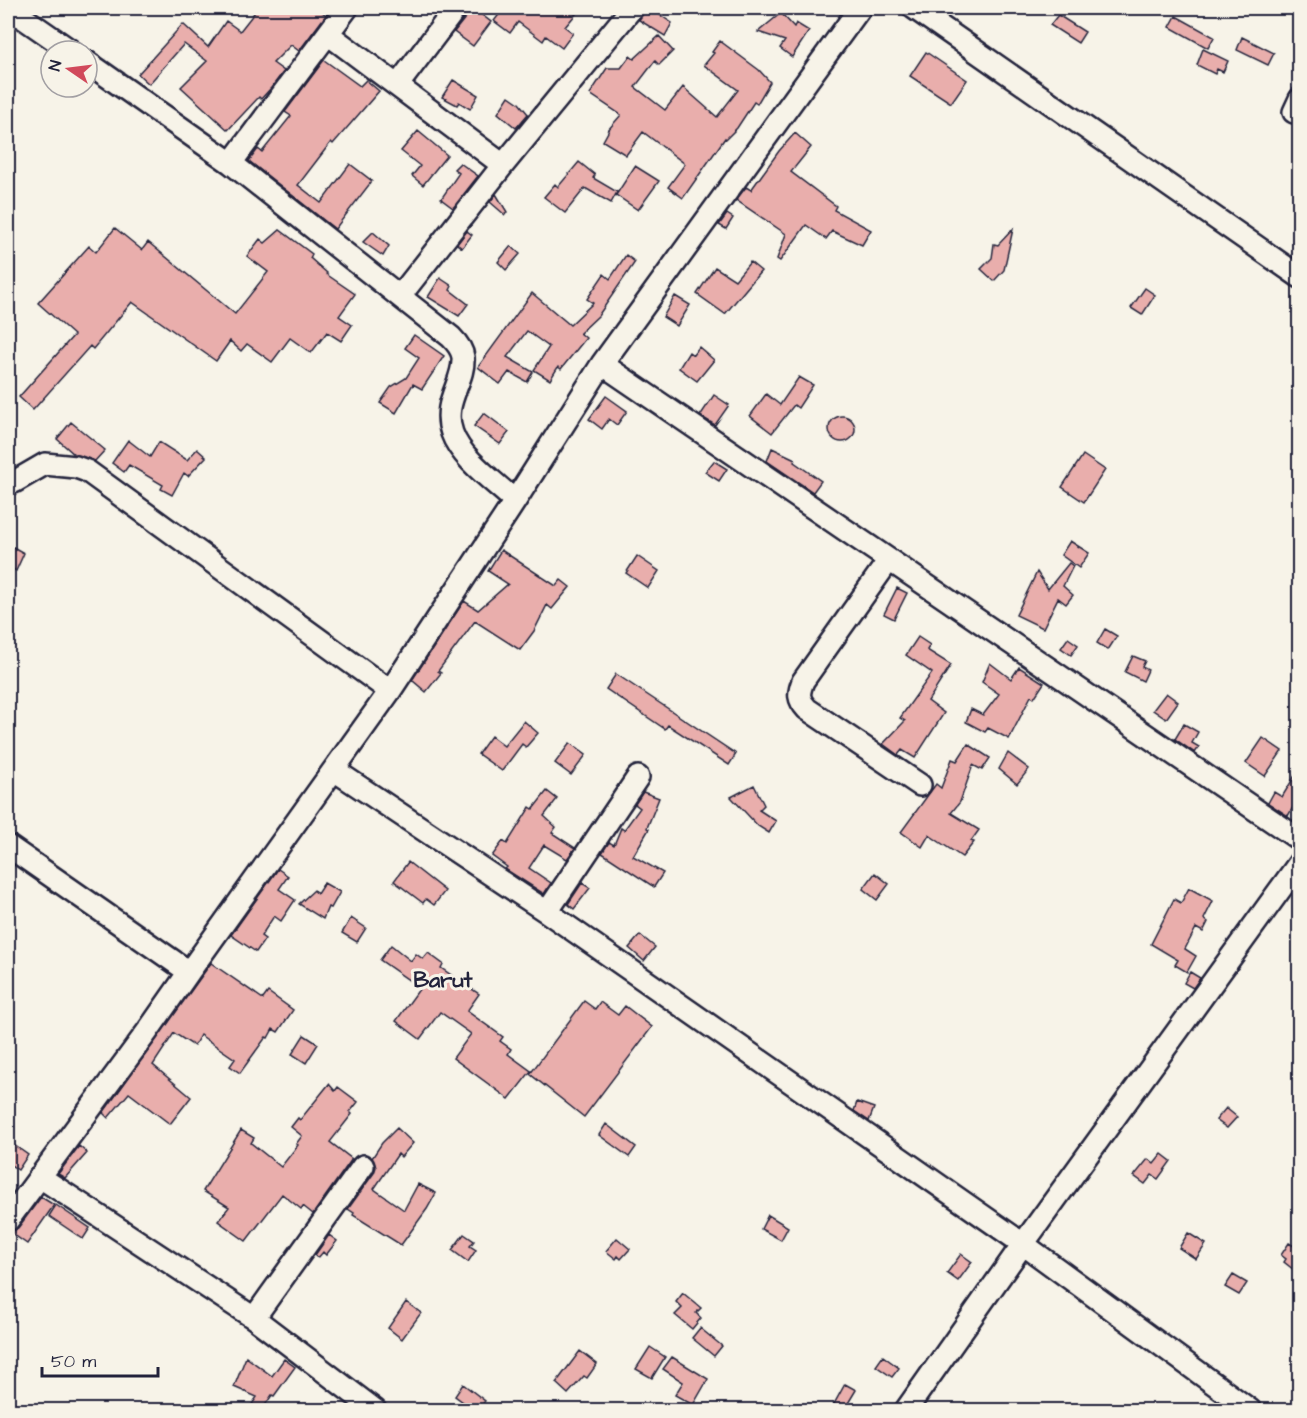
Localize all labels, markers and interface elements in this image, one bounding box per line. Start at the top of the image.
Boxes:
north arrow [39,39,99,99]
text: N [44,58,67,73]
district label: Barut [413,965,474,996]
scale bar [42,1340,158,1378]
text: 50 m [51,1349,96,1374]

